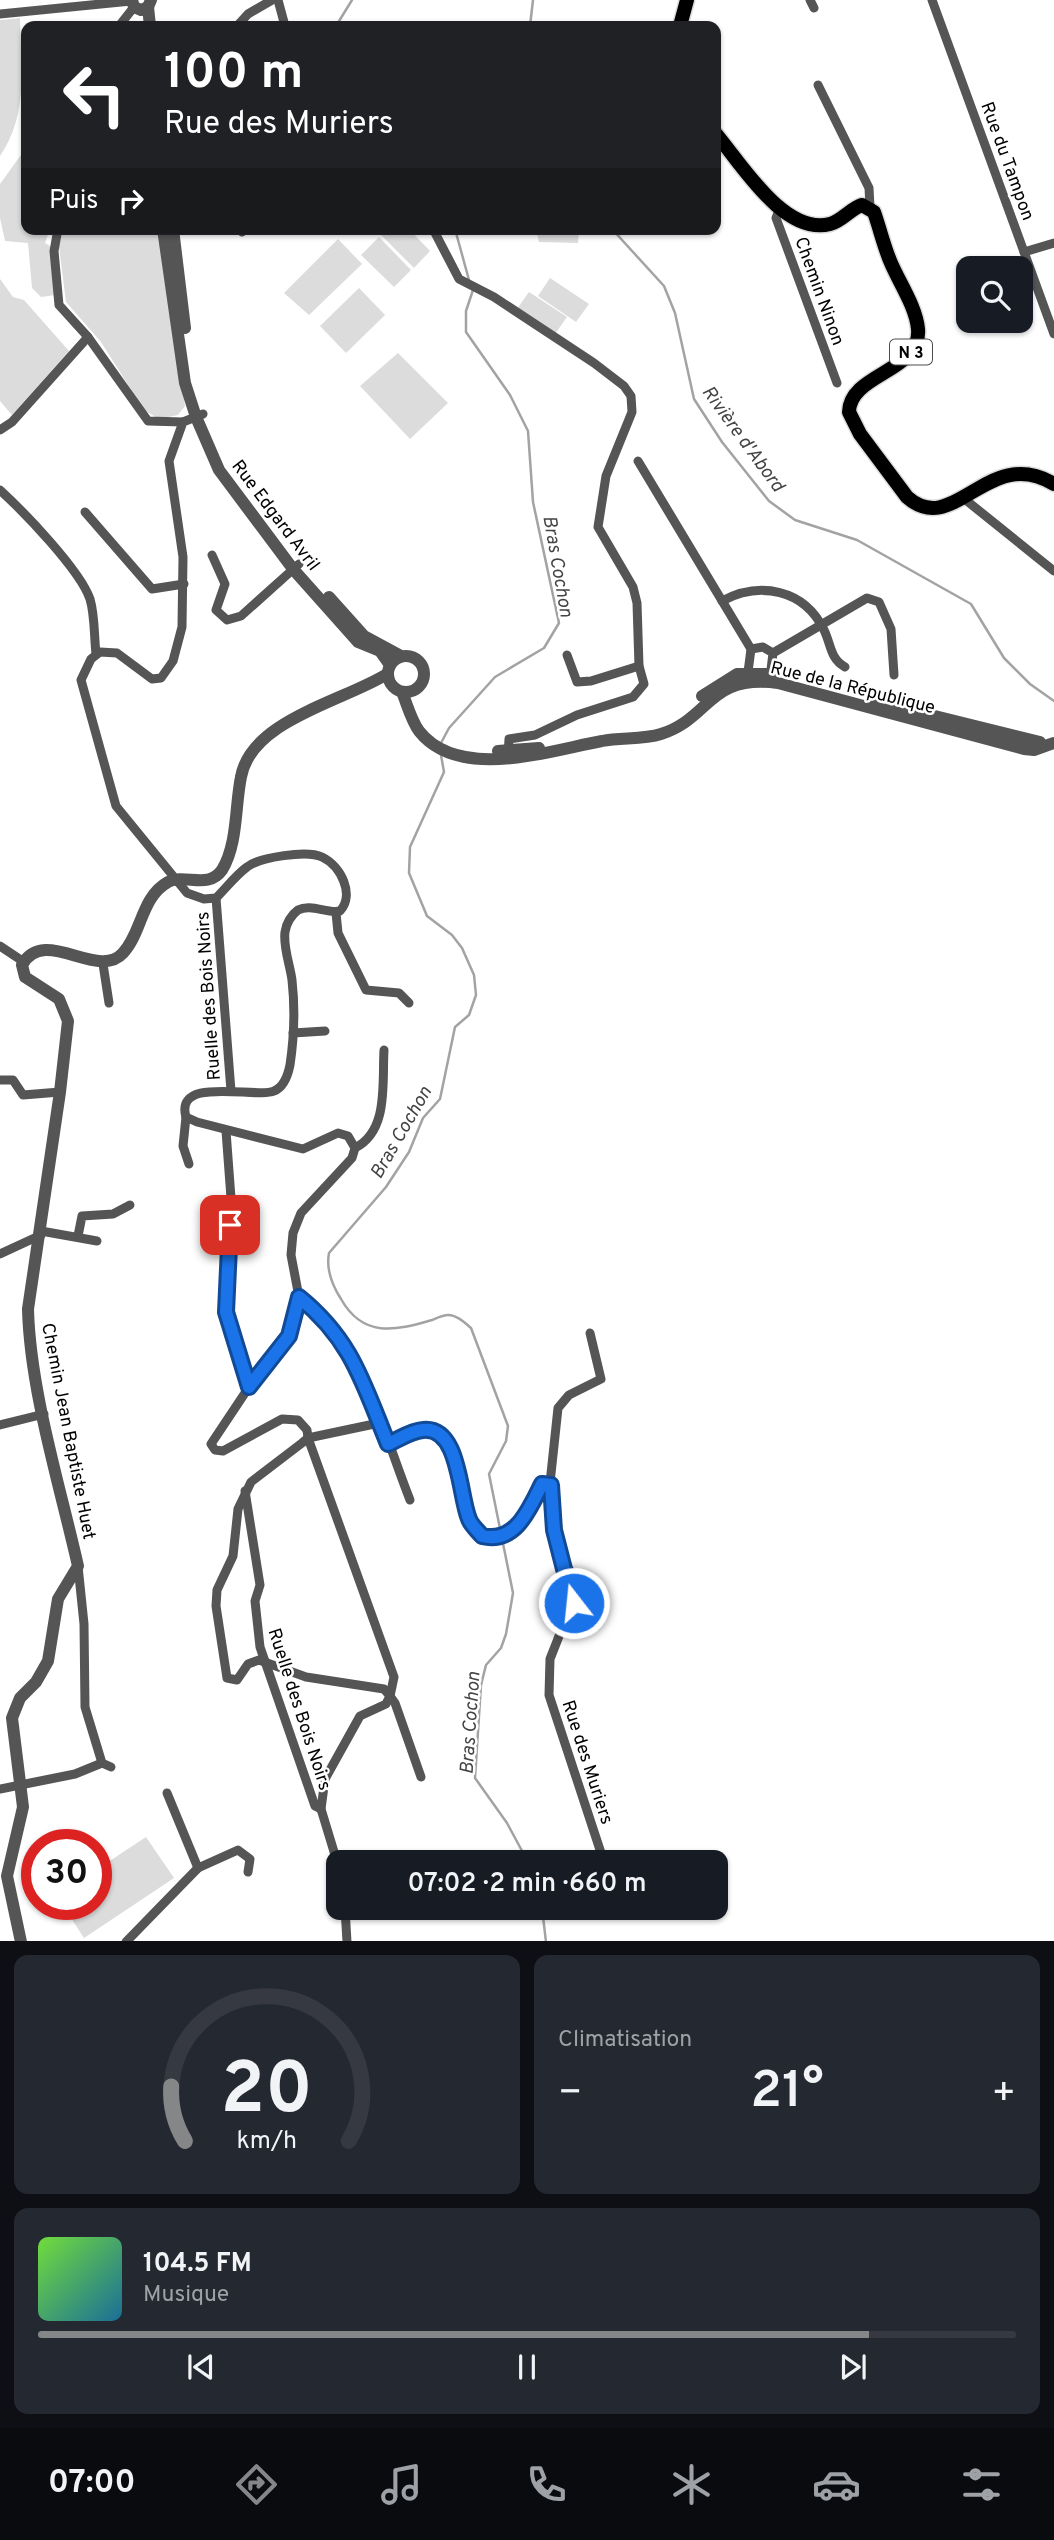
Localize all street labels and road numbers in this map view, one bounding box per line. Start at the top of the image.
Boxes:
street label: Rue du Tampon [974,99,1039,224]
street label: Chemin Ninon [788,234,849,349]
road number: N 3 [890,340,932,364]
street label: Rue Edgard Avril [226,456,324,576]
street label: Rue de la République [768,657,937,720]
street label: Ruelle des Bois Noirs [192,911,227,1081]
street label: Chemin Jean Baptiste Huet [35,1321,100,1541]
street label: Ruelle des Bois Noirs [262,1626,336,1793]
street label: Rue des Muriers [556,1697,617,1828]

